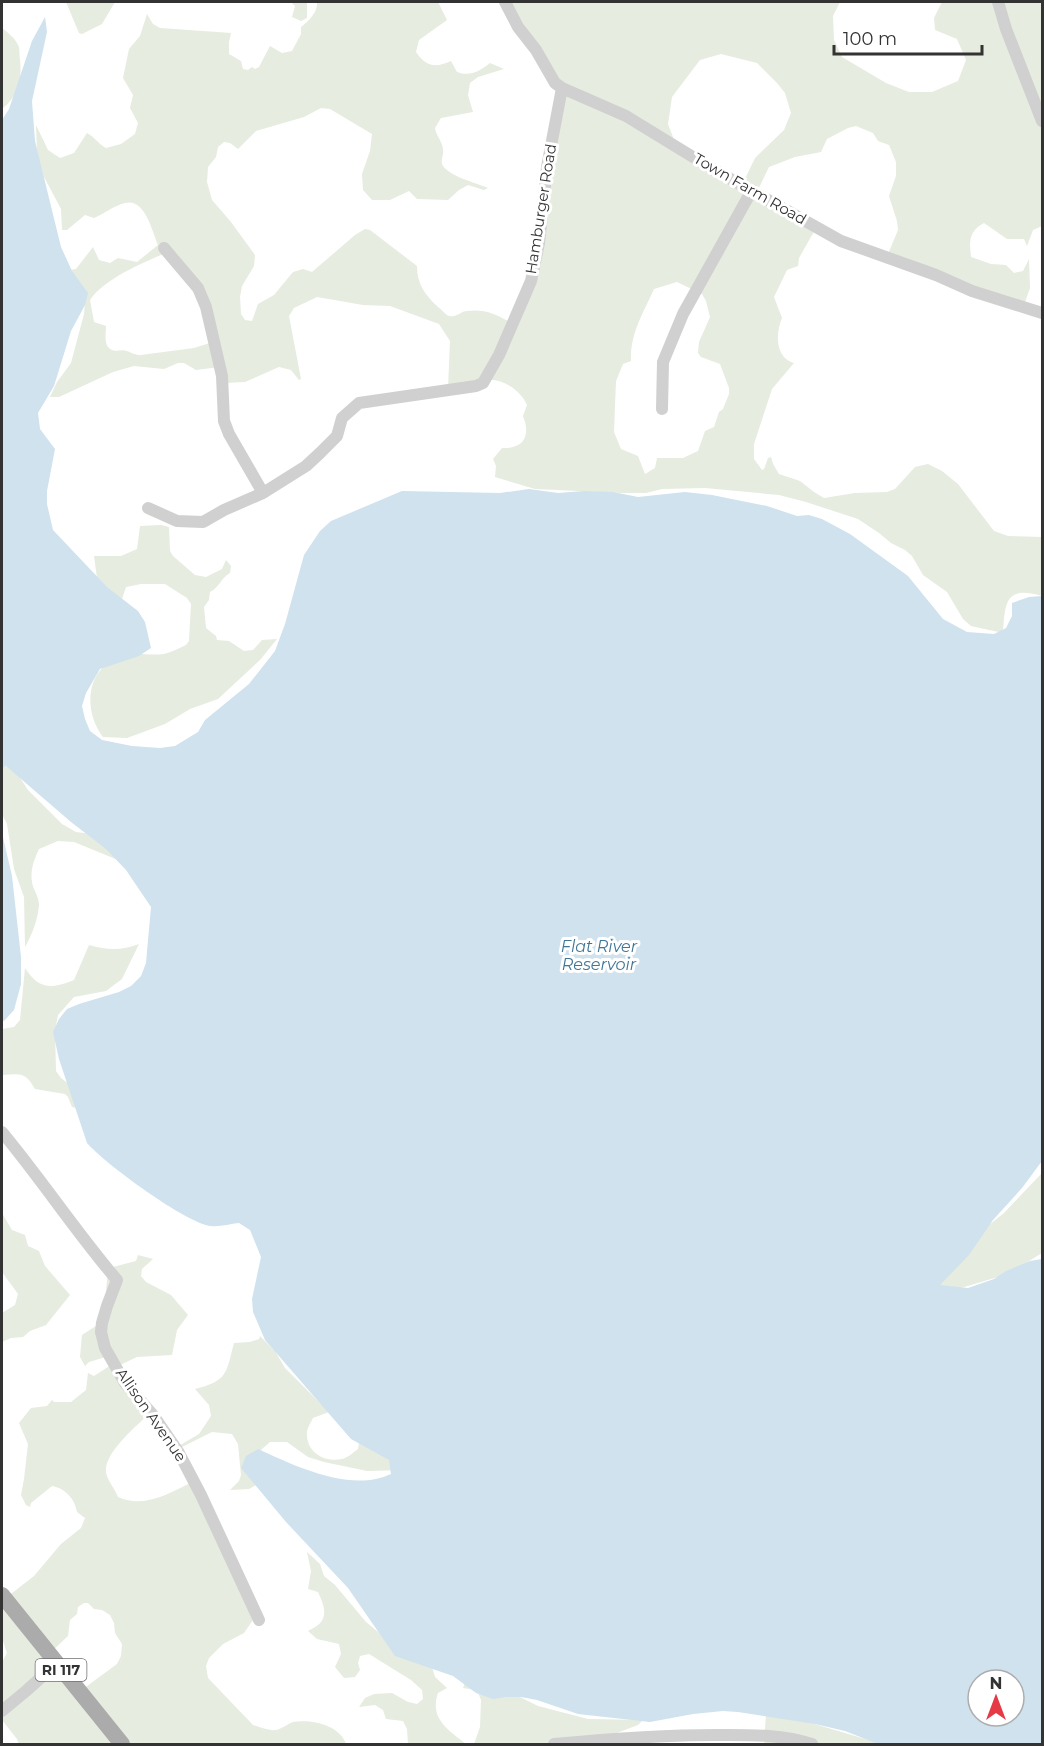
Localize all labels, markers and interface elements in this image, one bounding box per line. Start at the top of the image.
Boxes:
scale bar [834,18,982,56]
text: 100 m [843,28,897,50]
street label: Hamburger Road [521,142,560,275]
street label: Town Farm Road [690,149,810,229]
water label: Flat River Reservoir [561,937,638,974]
street label: Allison Avenue [112,1364,191,1465]
road number: RI 117 [36,1659,86,1681]
north arrow [966,1668,1026,1728]
text: N [990,1674,1002,1693]

